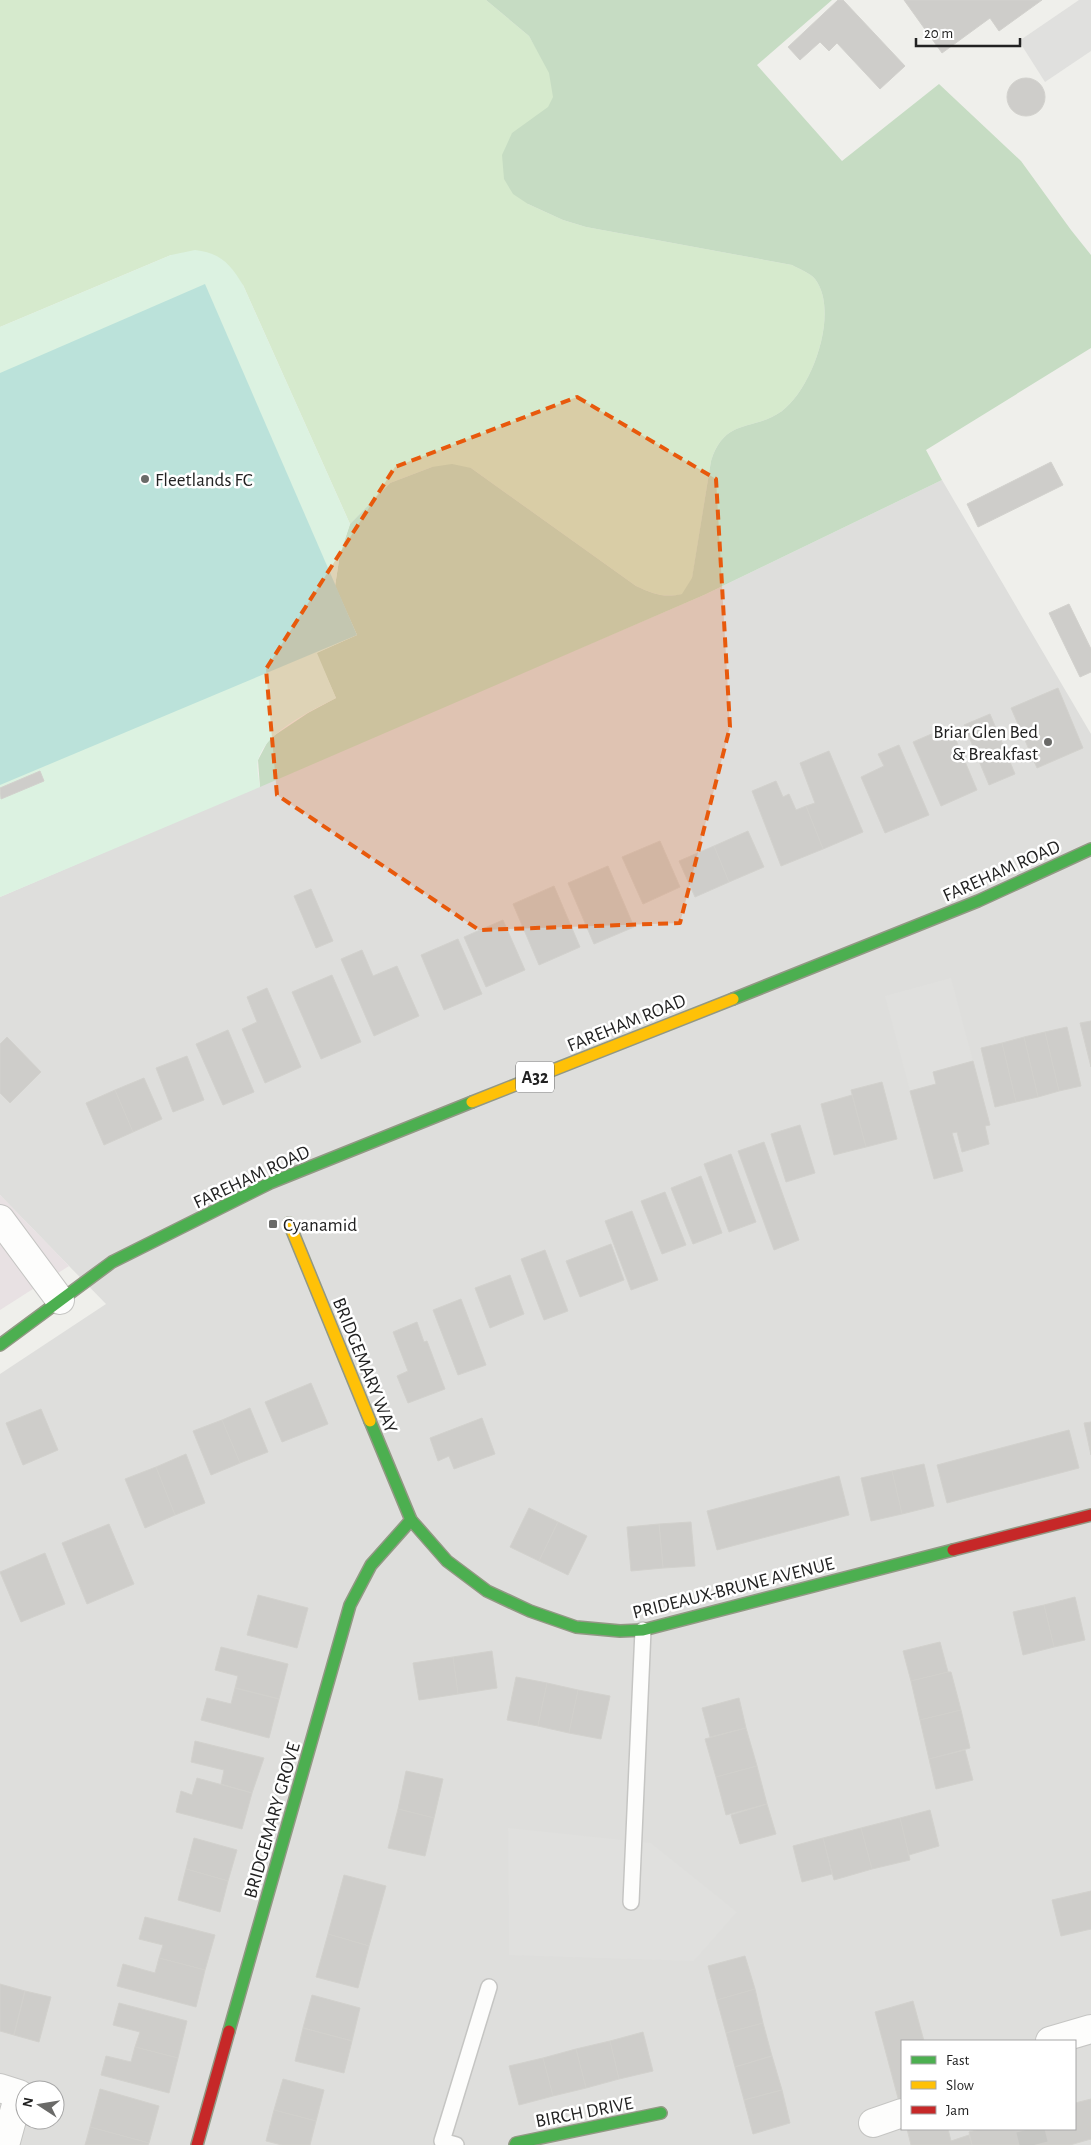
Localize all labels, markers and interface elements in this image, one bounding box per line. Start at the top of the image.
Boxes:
scale bar [916,15,1020,47]
text: 20 m [924,26,953,41]
place label: Fleetlands FC [155,471,253,490]
marker: Fleetlands FC [139,473,151,485]
place label: Briar Glen Bed & Breakfast [933,723,1038,764]
marker: Briar Glen Bed & Breakfast [1042,736,1054,748]
street label: FAREHAM ROAD [940,837,1063,906]
street label: FAREHAM ROAD [565,991,689,1056]
road number: A32 [516,1062,554,1092]
street label: FAREHAM ROAD [191,1142,313,1213]
place label: Cyanamid [283,1216,357,1235]
marker: Cyanamid [267,1218,279,1230]
street label: BRIDGEMARY WAY [329,1295,400,1436]
street label: PRIDEAUX-BRUNE AVENUE [631,1554,836,1623]
street label: BRIDGEMARY GROVE [241,1740,304,1901]
legend [901,2040,1076,2130]
text: Fast [946,2053,970,2068]
text: Slow [946,2078,974,2093]
north arrow [15,2080,65,2130]
street label: BIRCH DRIVE [534,2094,635,2131]
text: N [20,2096,36,2109]
text: Jam [946,2103,969,2118]

